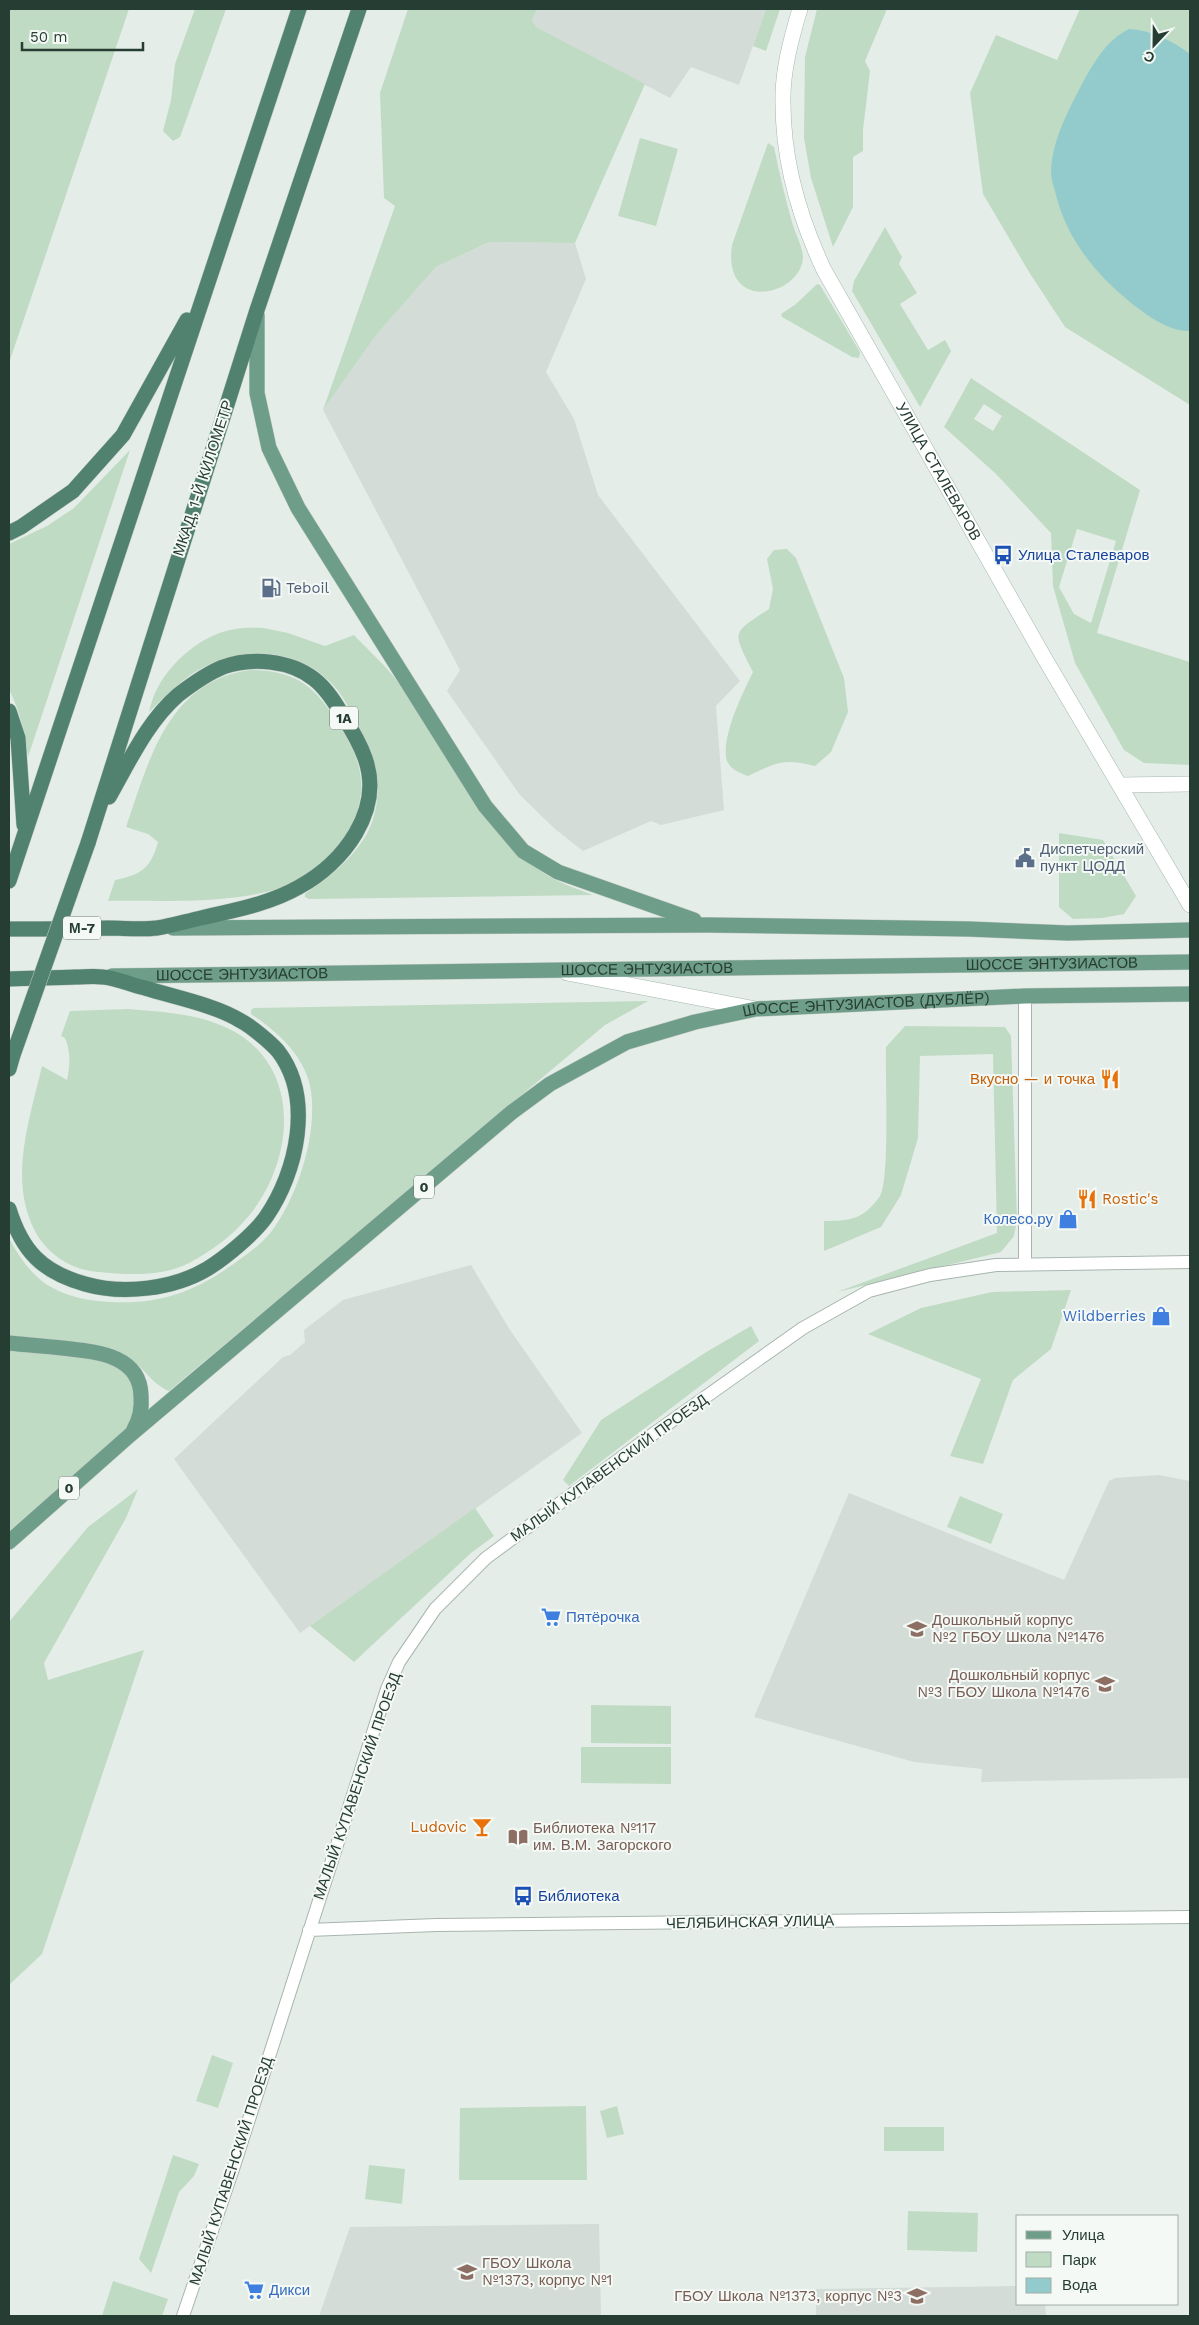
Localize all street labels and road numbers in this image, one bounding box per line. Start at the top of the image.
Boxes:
street label: МКАД, 1-Й КИЛОМЕТР [169,398,237,558]
street label: УЛИЦА СТАЛЕВАРОВ [892,399,985,544]
road number: 1A [330,706,358,730]
road number: М-7 [63,916,101,940]
street label: ШОССЕ ЭНТУЗИАСТОВ [966,954,1138,974]
street label: ШОССЕ ЭНТУЗИАСТОВ [561,959,733,979]
street label: ШОССЕ ЭНТУЗИАСТОВ [156,964,328,984]
street label: ШОССЕ ЭНТУЗИАСТОВ (ДУБЛЁР) [741,989,990,1021]
road number: 0 [414,1176,434,1198]
street label: МАЛЫЙ КУПАВЕНСКИЙ ПРОЕЗД [507,1390,711,1546]
road number: 0 [59,1476,79,1500]
street label: МАЛЫЙ КУПАВЕНСКИЙ ПРОЕЗД [310,1670,404,1902]
street label: ЧЕЛЯБИНСКАЯ УЛИЦА [666,1912,834,1932]
street label: МАЛЫЙ КУПАВЕНСКИЙ ПРОЕЗД [185,2054,277,2288]

